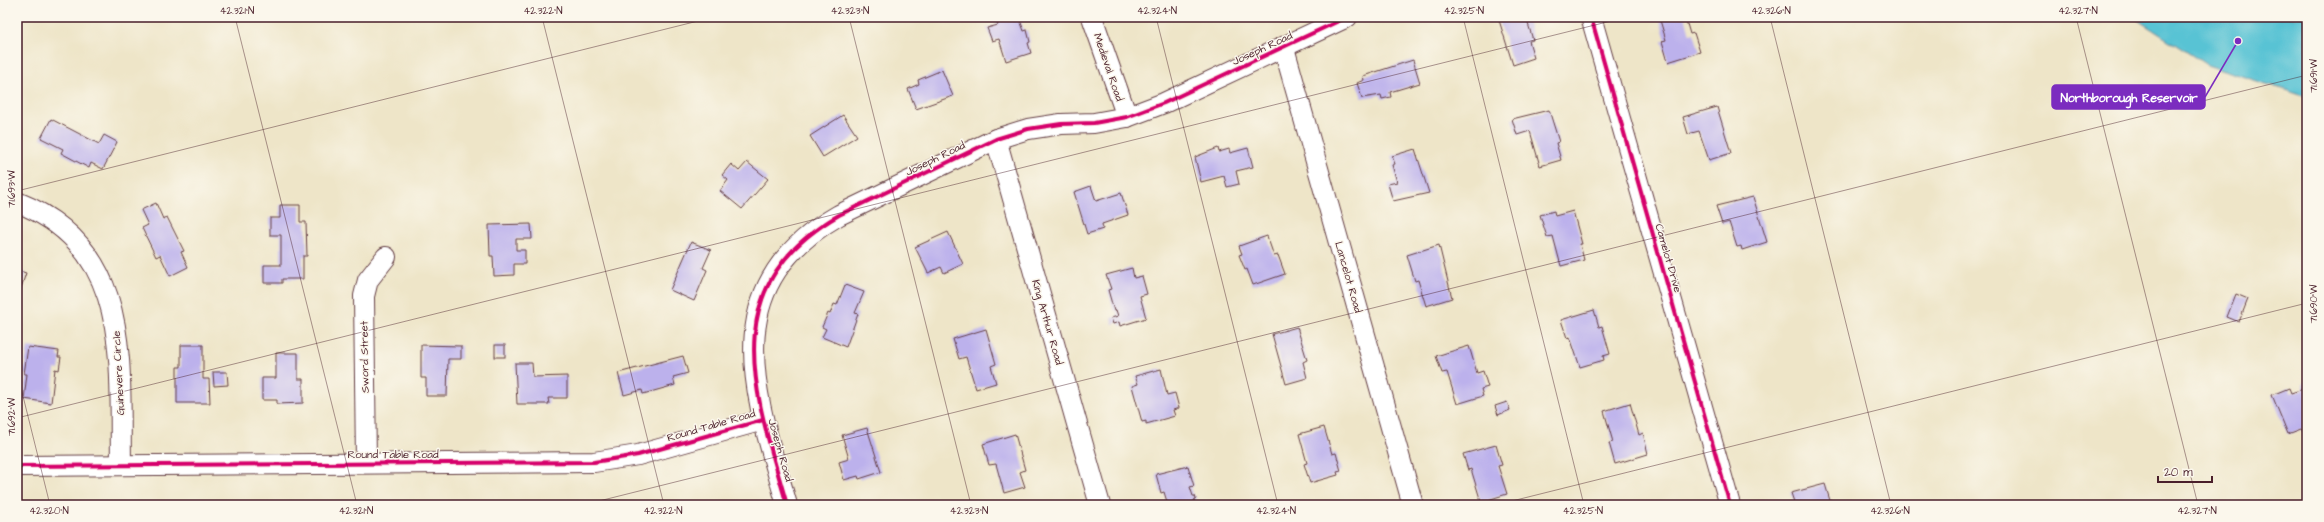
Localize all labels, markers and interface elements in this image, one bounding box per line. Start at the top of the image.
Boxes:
text: 42.321°N [220,4,254,18]
text: 42.322°N [524,4,562,18]
text: 42.323°N [831,4,869,18]
text: 42.324°N [1137,4,1177,18]
text: 42.325°N [1444,4,1484,18]
text: 42.326°N [1751,4,1791,18]
text: 42.327°N [2058,4,2098,18]
street label: Joseph Road [1230,28,1295,69]
street label: Medieval Road [1090,31,1127,104]
text: 71.691°W [2307,59,2321,93]
callout: Northborough Reservoir [2052,85,2205,109]
text: Northborough Reservoir [2060,90,2198,109]
street label: Joseph Road [903,137,968,179]
text: 71.693°W [5,170,19,208]
street label: Camelot Drive [1651,222,1686,294]
street label: Lancelot Road [1331,240,1366,315]
street label: King Arthur Road [1027,278,1067,367]
text: 71.690°W [2307,284,2321,323]
street label: Sword Street [356,320,373,393]
street label: Guinevere Circle [109,330,128,416]
text: 71.692°W [5,397,19,436]
street label: Round Table Road [665,406,757,445]
street label: Joseph Road [764,417,797,484]
street label: Round Table Road [347,447,439,462]
scale bar [2158,458,2212,484]
text: 20 m [2164,464,2193,481]
text: 42.320°N [29,504,69,518]
text: 42.321°N [339,504,373,518]
text: 42.322°N [644,504,682,518]
text: 42.323°N [950,504,988,518]
text: 42.324°N [1256,504,1296,518]
text: 42.325°N [1563,504,1603,518]
text: 42.326°N [1870,504,1910,518]
text: 42.327°N [2177,504,2217,518]

